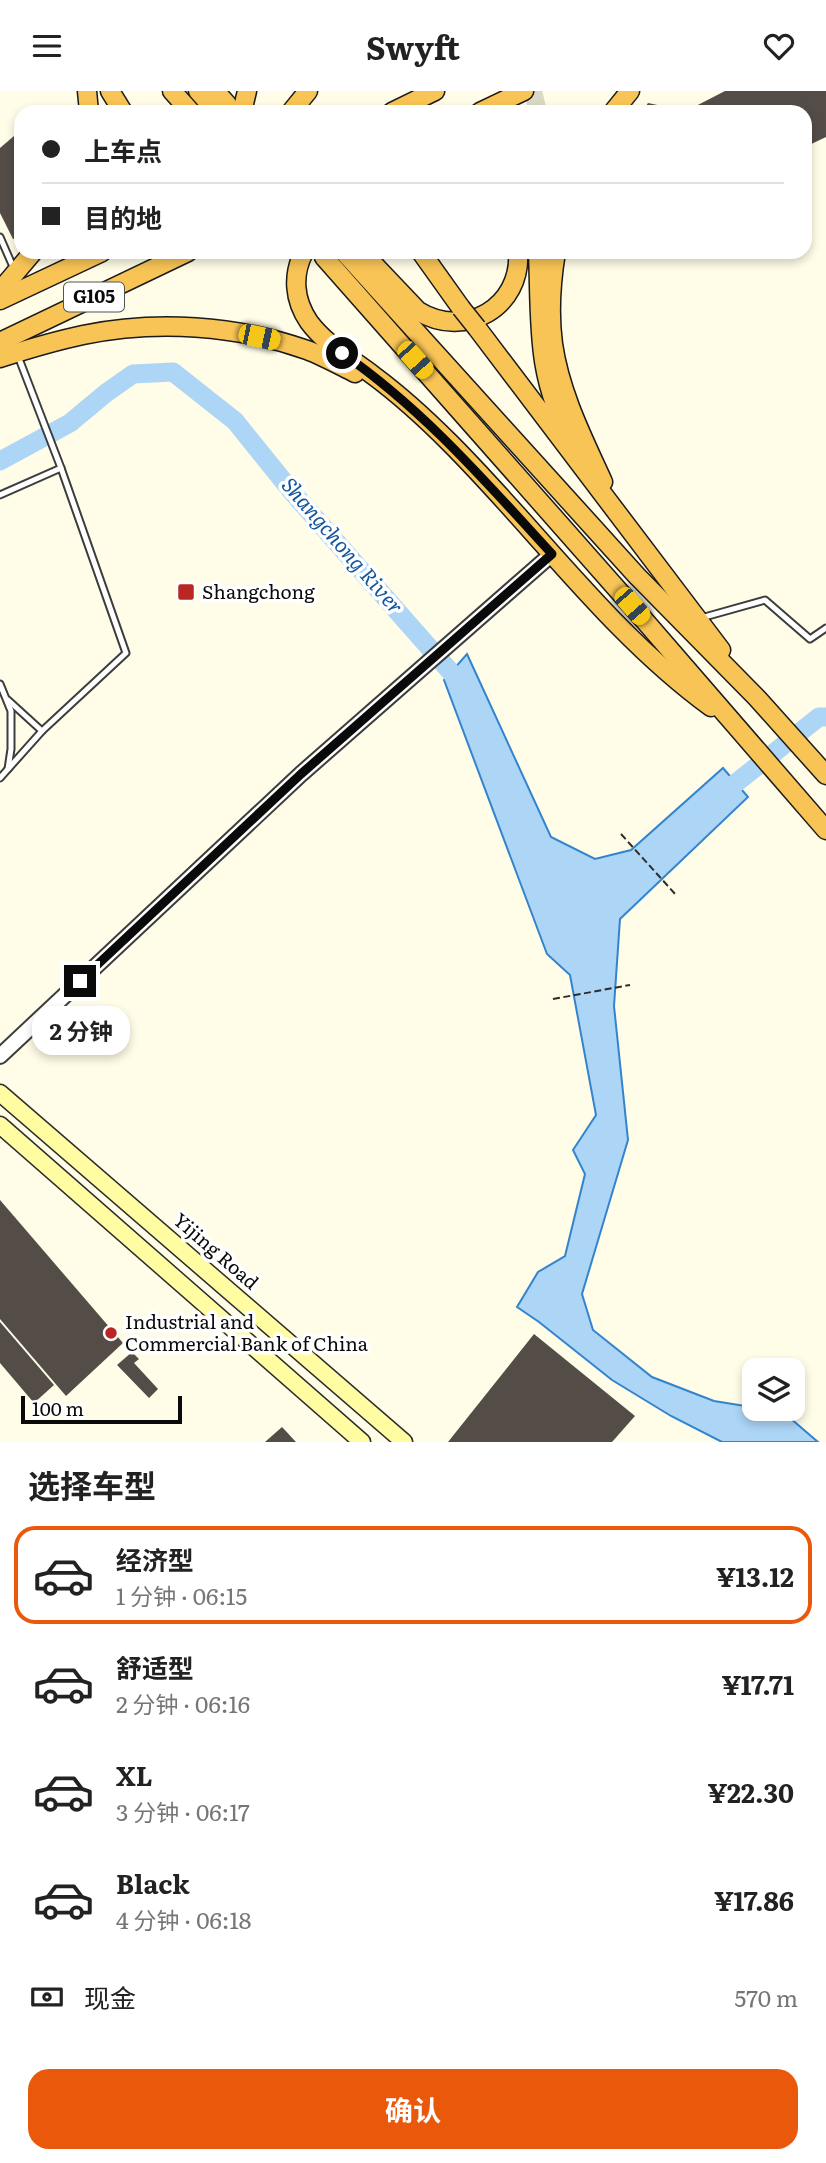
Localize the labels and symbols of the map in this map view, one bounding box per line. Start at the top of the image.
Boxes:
road number: G105 [64,282,124,311]
car [237,322,282,352]
route start [326,337,358,369]
car [394,337,437,383]
water label: Shangchong River [276,469,412,620]
place label: Shangchong [202,577,315,605]
marker: Shangchong [176,582,196,602]
car [611,583,654,629]
route end [64,965,96,997]
callout: 2 分钟 [31,1005,129,1055]
street label: Yijing Road [168,1205,266,1295]
place label: Industrial and Commercial Bank of China [125,1307,369,1357]
marker: Industrial and Commercial Bank of China [103,1325,119,1341]
scale bar [21,1393,182,1425]

